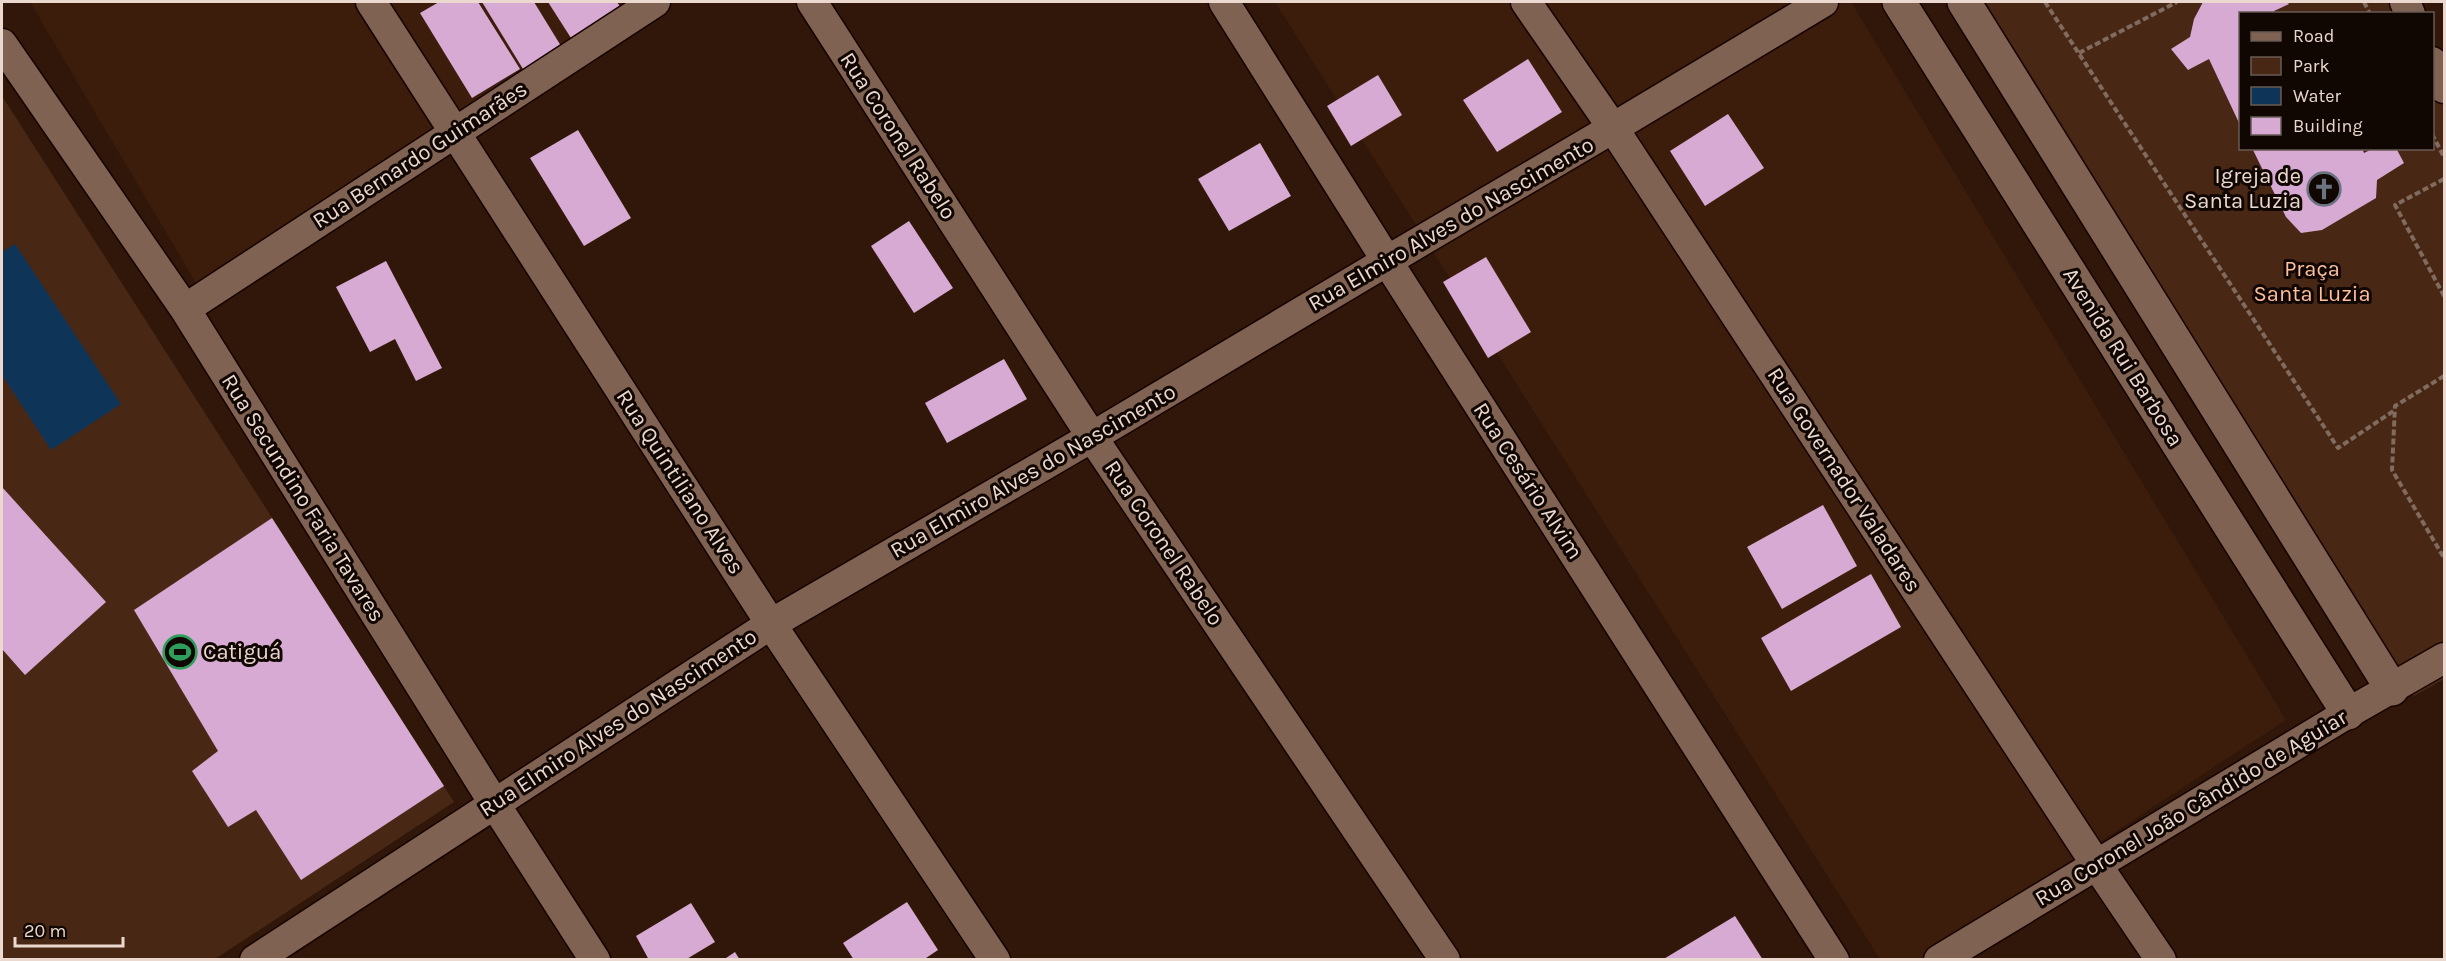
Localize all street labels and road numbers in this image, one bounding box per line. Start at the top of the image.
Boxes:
street label: Rua Coronel Rabelo [834,48,962,224]
street label: Rua Bernardo Guimarães [308,76,532,234]
street label: Rua Elmiro Alves do Nascimento [1304,131,1598,317]
street label: Avenida Rui Barbosa [2057,263,2189,451]
street label: Rua Governador Valadares [1762,363,1926,597]
street label: Rua Secundino Faria Tavares [216,369,390,627]
street label: Rua Elmiro Alves do Nascimento [886,378,1180,564]
street label: Rua Quintiliano Alves [611,385,749,579]
street label: Rua Cesário Alvim [1468,398,1588,564]
street label: Rua Coronel Rabelo [1099,455,1229,631]
street label: Rua Elmiro Alves do Nascimento [475,624,761,822]
street label: Rua Coronel João Cândido de Aguiar [2030,704,2352,912]

